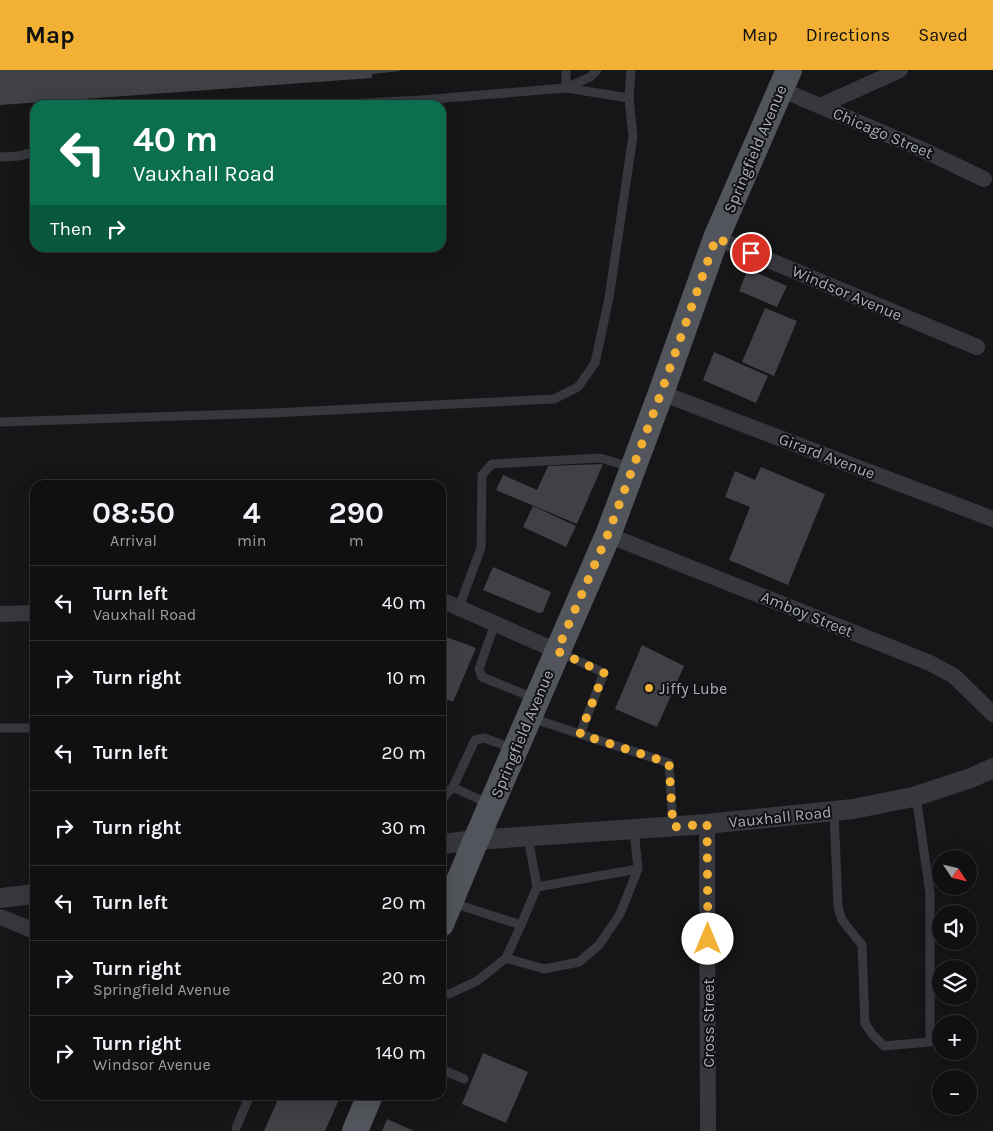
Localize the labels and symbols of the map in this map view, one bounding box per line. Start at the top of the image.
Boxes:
street label: Springfield Avenue [719,82,791,216]
street label: Chicago Street [830,103,936,163]
pin [730,232,772,274]
street label: Windsor Avenue [789,261,905,325]
street label: Girard Avenue [776,429,878,483]
street label: Amboy Street [758,587,856,641]
street label: Springfield Avenue [486,667,558,801]
place label: Jiffy Lube [659,679,727,698]
marker: Jiffy Lube [643,682,655,694]
street label: Vauxhall Road [728,802,832,832]
north arrow [932,850,978,895]
position arrow [681,912,733,964]
street label: Cross Street [699,979,718,1067]

